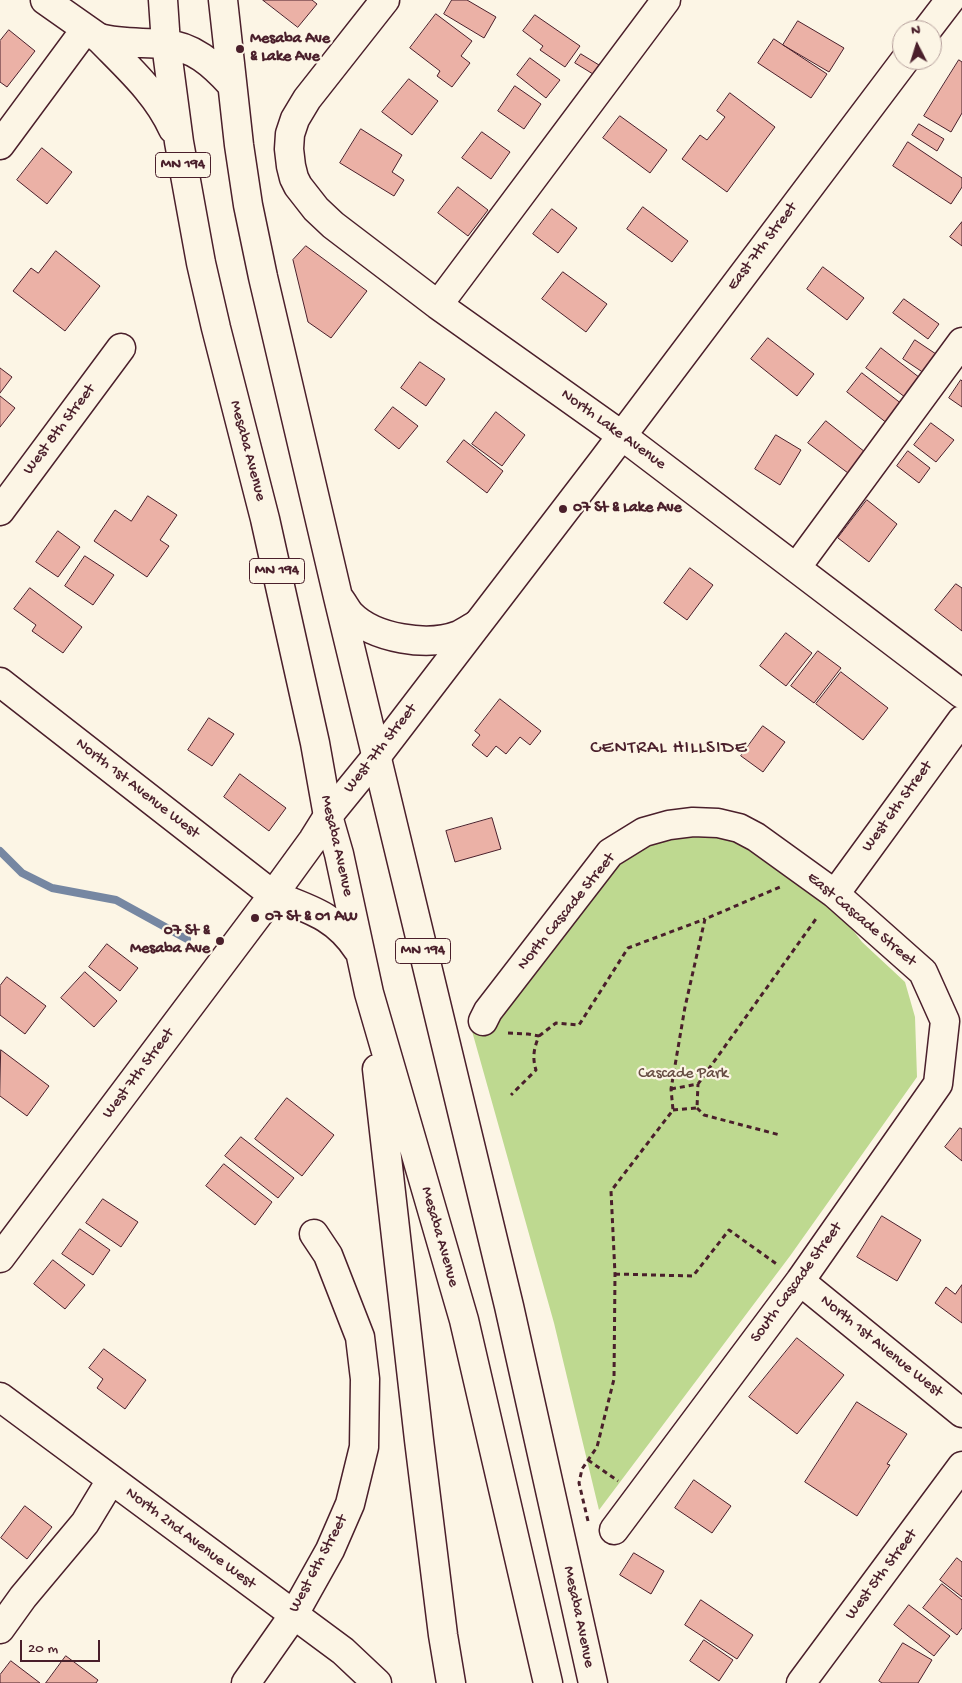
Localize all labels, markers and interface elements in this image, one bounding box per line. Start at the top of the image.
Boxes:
north arrow [892,20,942,70]
text: N [910,22,921,39]
place label: Mesaba Ave & Lake Ave [250,30,330,68]
marker: Mesaba Ave & Lake Ave [234,43,246,55]
road number: MN 194 [156,152,210,178]
street label: East 7th Street [724,199,802,295]
street label: West 8th Street [20,381,100,479]
street label: North Lake Avenue [557,385,669,475]
street label: Mesaba Avenue [224,399,270,503]
place label: 07 St & Lake Ave [573,499,682,519]
marker: 07 St & Lake Ave [557,503,569,515]
road number: MN 194 [250,558,304,584]
street label: West 7th Street [340,701,422,797]
street label: North 1st Avenue West [71,735,203,843]
district label: CENTRAL HILLSIDE [588,738,750,760]
street label: West 6th Street [859,758,937,856]
street label: Mesaba Avenue [315,793,357,899]
street label: North Cascade Street [514,850,620,974]
street label: East Cascade Street [802,869,920,971]
place label: 07 St & 01 AW [265,908,357,928]
marker: 07 St & 01 AW [249,912,261,924]
place label: 07 St & Mesaba Ave [130,922,210,960]
marker: 07 St & Mesaba Ave [214,935,226,947]
road number: MN 194 [396,938,450,964]
street label: West 7th Street [99,1025,179,1123]
park label: Cascade Park [638,1065,728,1085]
street label: Mesaba Avenue [416,1185,462,1289]
street label: South Cascade Street [747,1219,847,1347]
street label: North 1st Avenue West [816,1292,946,1402]
street label: North 2nd Avenue West [121,1484,259,1594]
street label: West 6th Street [285,1512,353,1616]
street label: West 5th Street [842,1526,922,1624]
street label: Mesaba Avenue [558,1564,598,1670]
scale bar [22,1630,102,1662]
text: 20 m [28,1640,58,1658]

